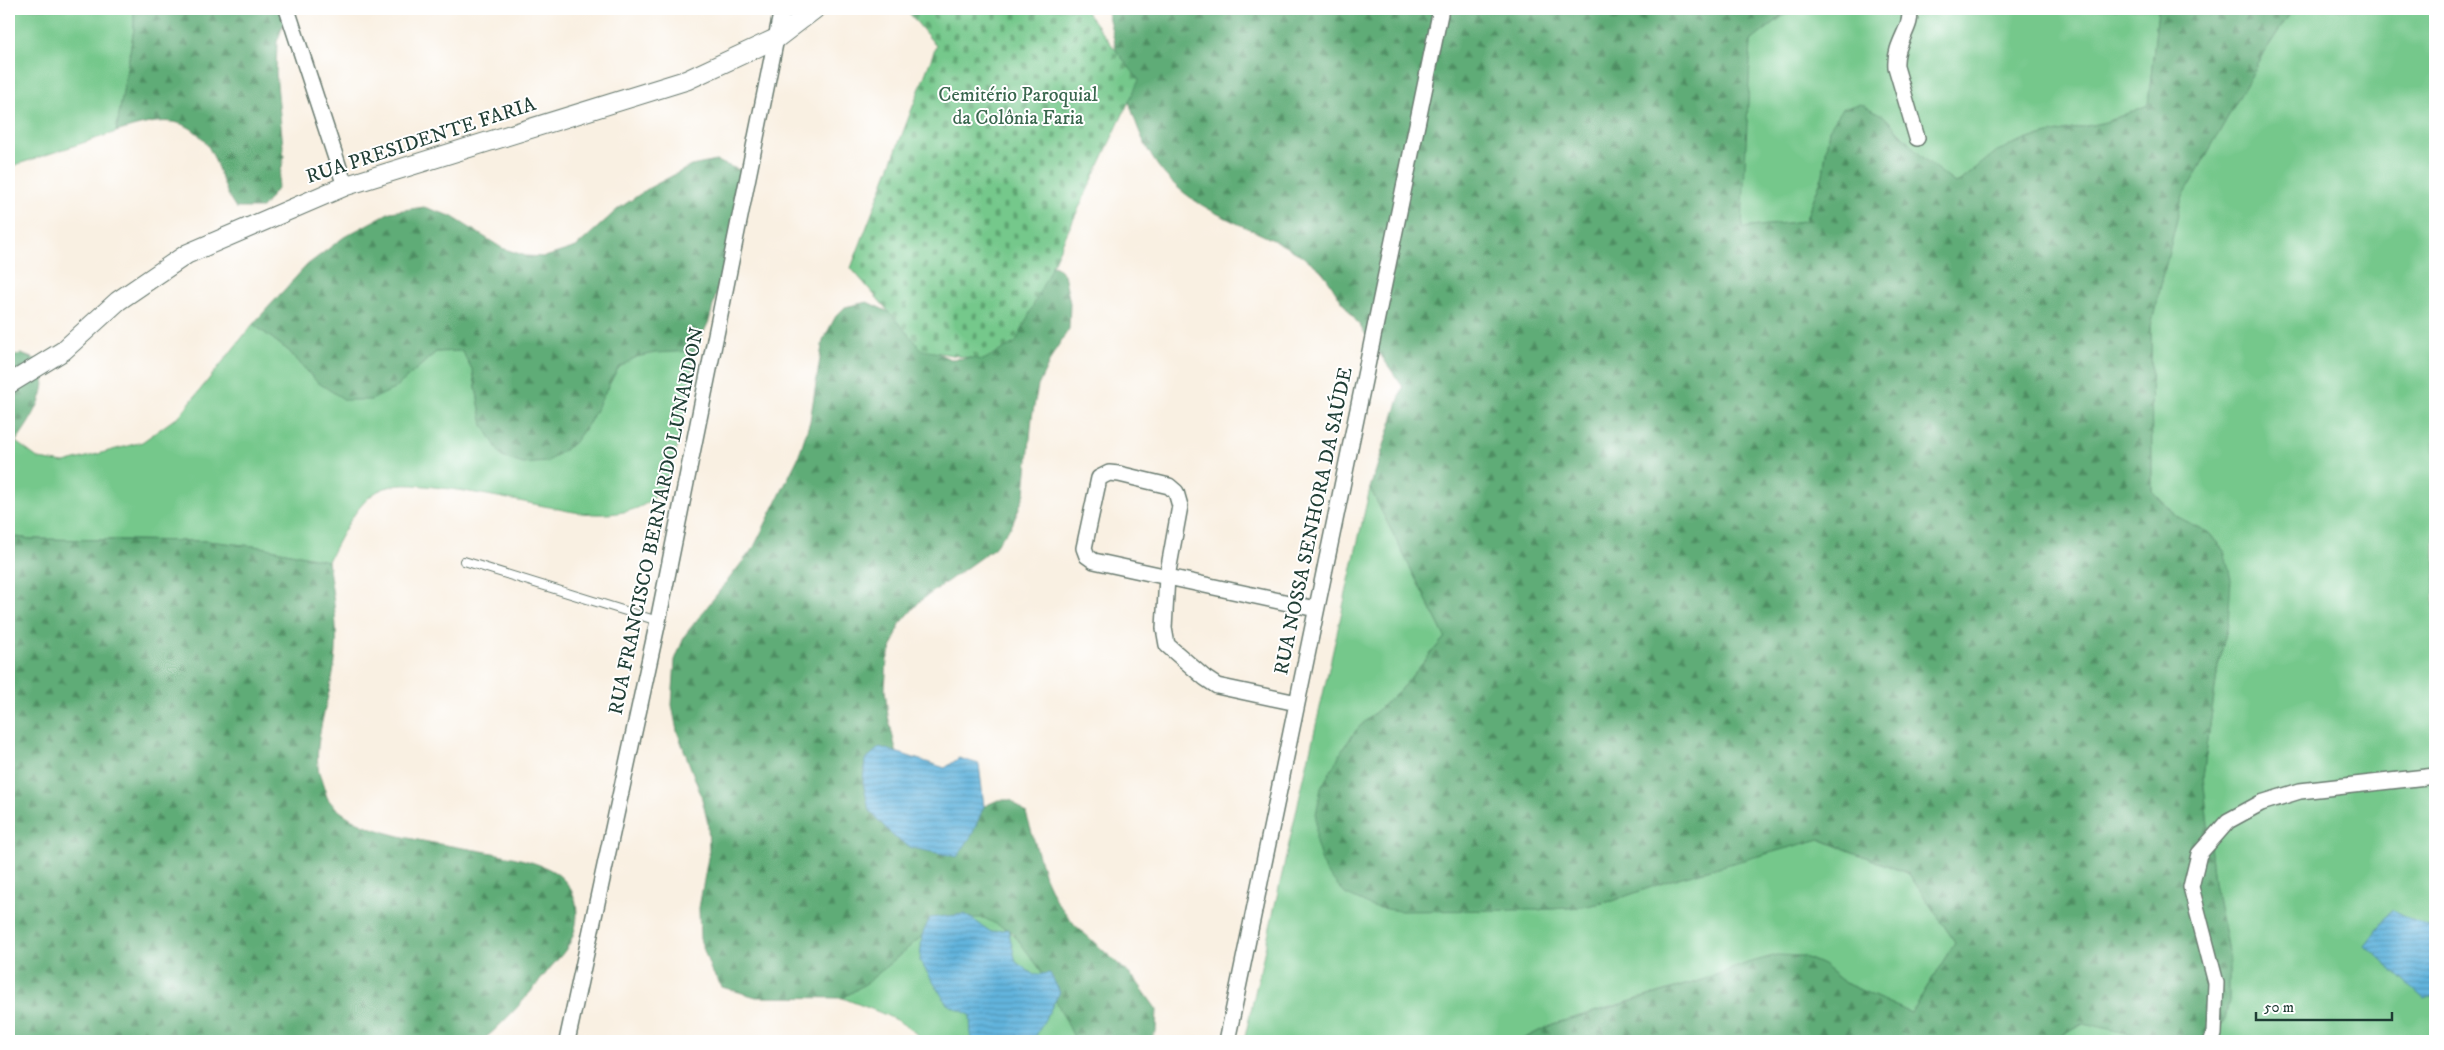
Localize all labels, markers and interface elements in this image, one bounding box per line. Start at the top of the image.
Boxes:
park label: Cemitério Paroquial da Colônia Faria [938,83,1098,131]
street label: RUA PRESIDENTE FARIA [303,92,539,190]
street label: RUA FRANCISCO BERNARDO LUNARDON [604,325,710,717]
street label: RUA NOSSA SENHORA DA SAÚDE [1268,365,1359,677]
scale bar [2256,990,2393,1022]
text: 50 m [2264,998,2294,1017]

